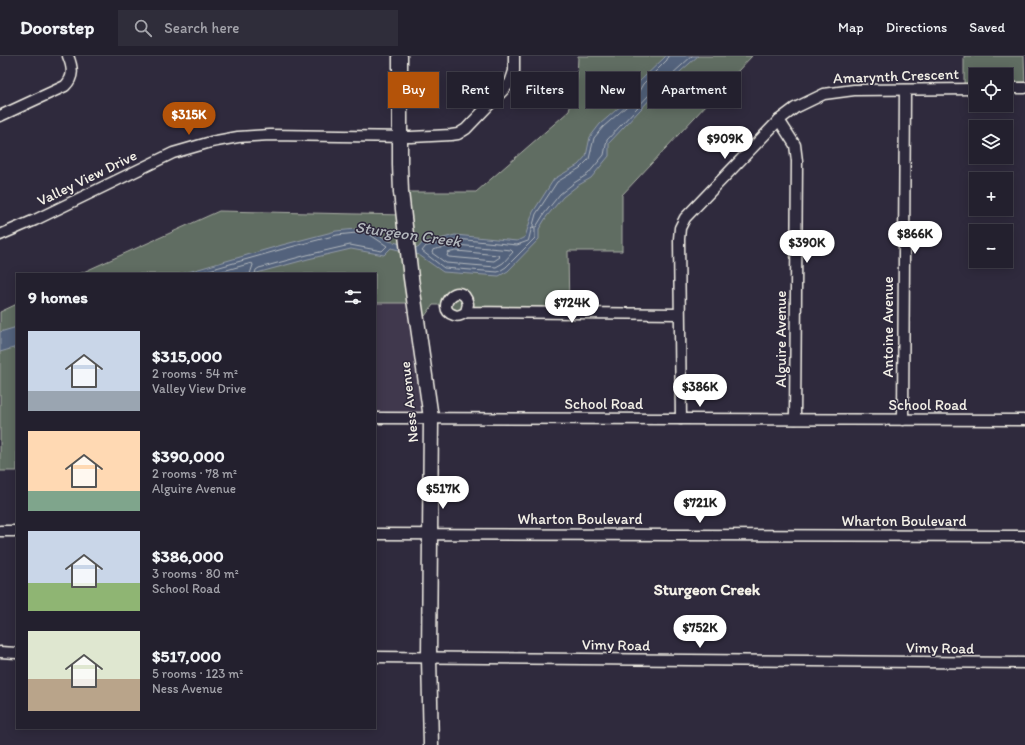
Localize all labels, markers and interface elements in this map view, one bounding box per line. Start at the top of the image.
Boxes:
search box [118,10,398,46]
text: Doorstep [20,16,94,39]
icon: search [132,17,154,39]
text: Search here [164,19,240,37]
text: Map [838,19,864,36]
text: Directions [886,19,947,36]
text: Saved [969,19,1005,36]
street label: Amarynth Crescent [833,65,960,87]
map controls [969,68,1013,268]
button: locate [969,68,1013,112]
chip: Buy [388,72,439,108]
chip: Rent [447,72,503,108]
chip: Filters [511,72,578,108]
chip: New [586,72,640,108]
chip: Apartment [648,72,741,108]
pin: $315K [161,102,217,136]
text: $315K [172,107,206,122]
button: layers [969,120,1013,164]
pin: $909K [697,126,753,160]
text: $909K [707,131,743,146]
street label: Valley View Drive [34,146,140,210]
button: + [969,172,1013,216]
water label: Sturgeon Creek [354,217,463,251]
pin: $866K [887,221,943,255]
button: − [969,224,1013,268]
text: $866K [897,226,933,241]
pin: $390K [779,230,835,264]
text: $390K [789,235,825,250]
street label: Antoine Avenue [879,276,897,378]
icon: filters [342,286,364,308]
text: 9 homes [28,287,88,307]
pin: $724K [544,290,600,324]
street label: Alguire Avenue [772,290,790,388]
text: $724K [554,295,590,310]
text: $315,000 [152,346,222,366]
icon: home [60,347,108,395]
street label: Ness Avenue [396,360,422,444]
text: 2 rooms · 54 m² [152,366,238,381]
pin: $386K [672,374,728,408]
text: $386K [682,379,718,394]
text: Valley View Drive [152,381,246,396]
street label: School Road [565,395,644,413]
street label: School Road [889,396,968,414]
text: $390,000 [152,446,225,466]
icon: home [60,447,108,495]
text: 2 rooms · 78 m² [152,466,237,481]
pin: $517K [415,476,471,510]
text: Alguire Avenue [152,481,236,496]
text: $517K [426,481,460,496]
pin: $721K [672,490,728,524]
text: $721K [683,495,717,510]
street label: Wharton Boulevard [517,510,643,528]
street label: Wharton Boulevard [841,512,967,530]
text: $386,000 [152,546,224,566]
icon: home [60,547,108,595]
text: 3 rooms · 80 m² [152,566,239,581]
district label: Sturgeon Creek [654,580,761,600]
text: School Road [152,581,220,596]
pin: $752K [672,615,728,649]
text: $752K [682,620,718,635]
street label: Vimy Road [582,635,650,655]
street label: Vimy Road [906,638,974,658]
text: $517,000 [152,646,221,666]
icon: home [60,647,108,695]
text: 5 rooms · 123 m² [152,666,243,681]
text: Ness Avenue [152,681,223,696]

